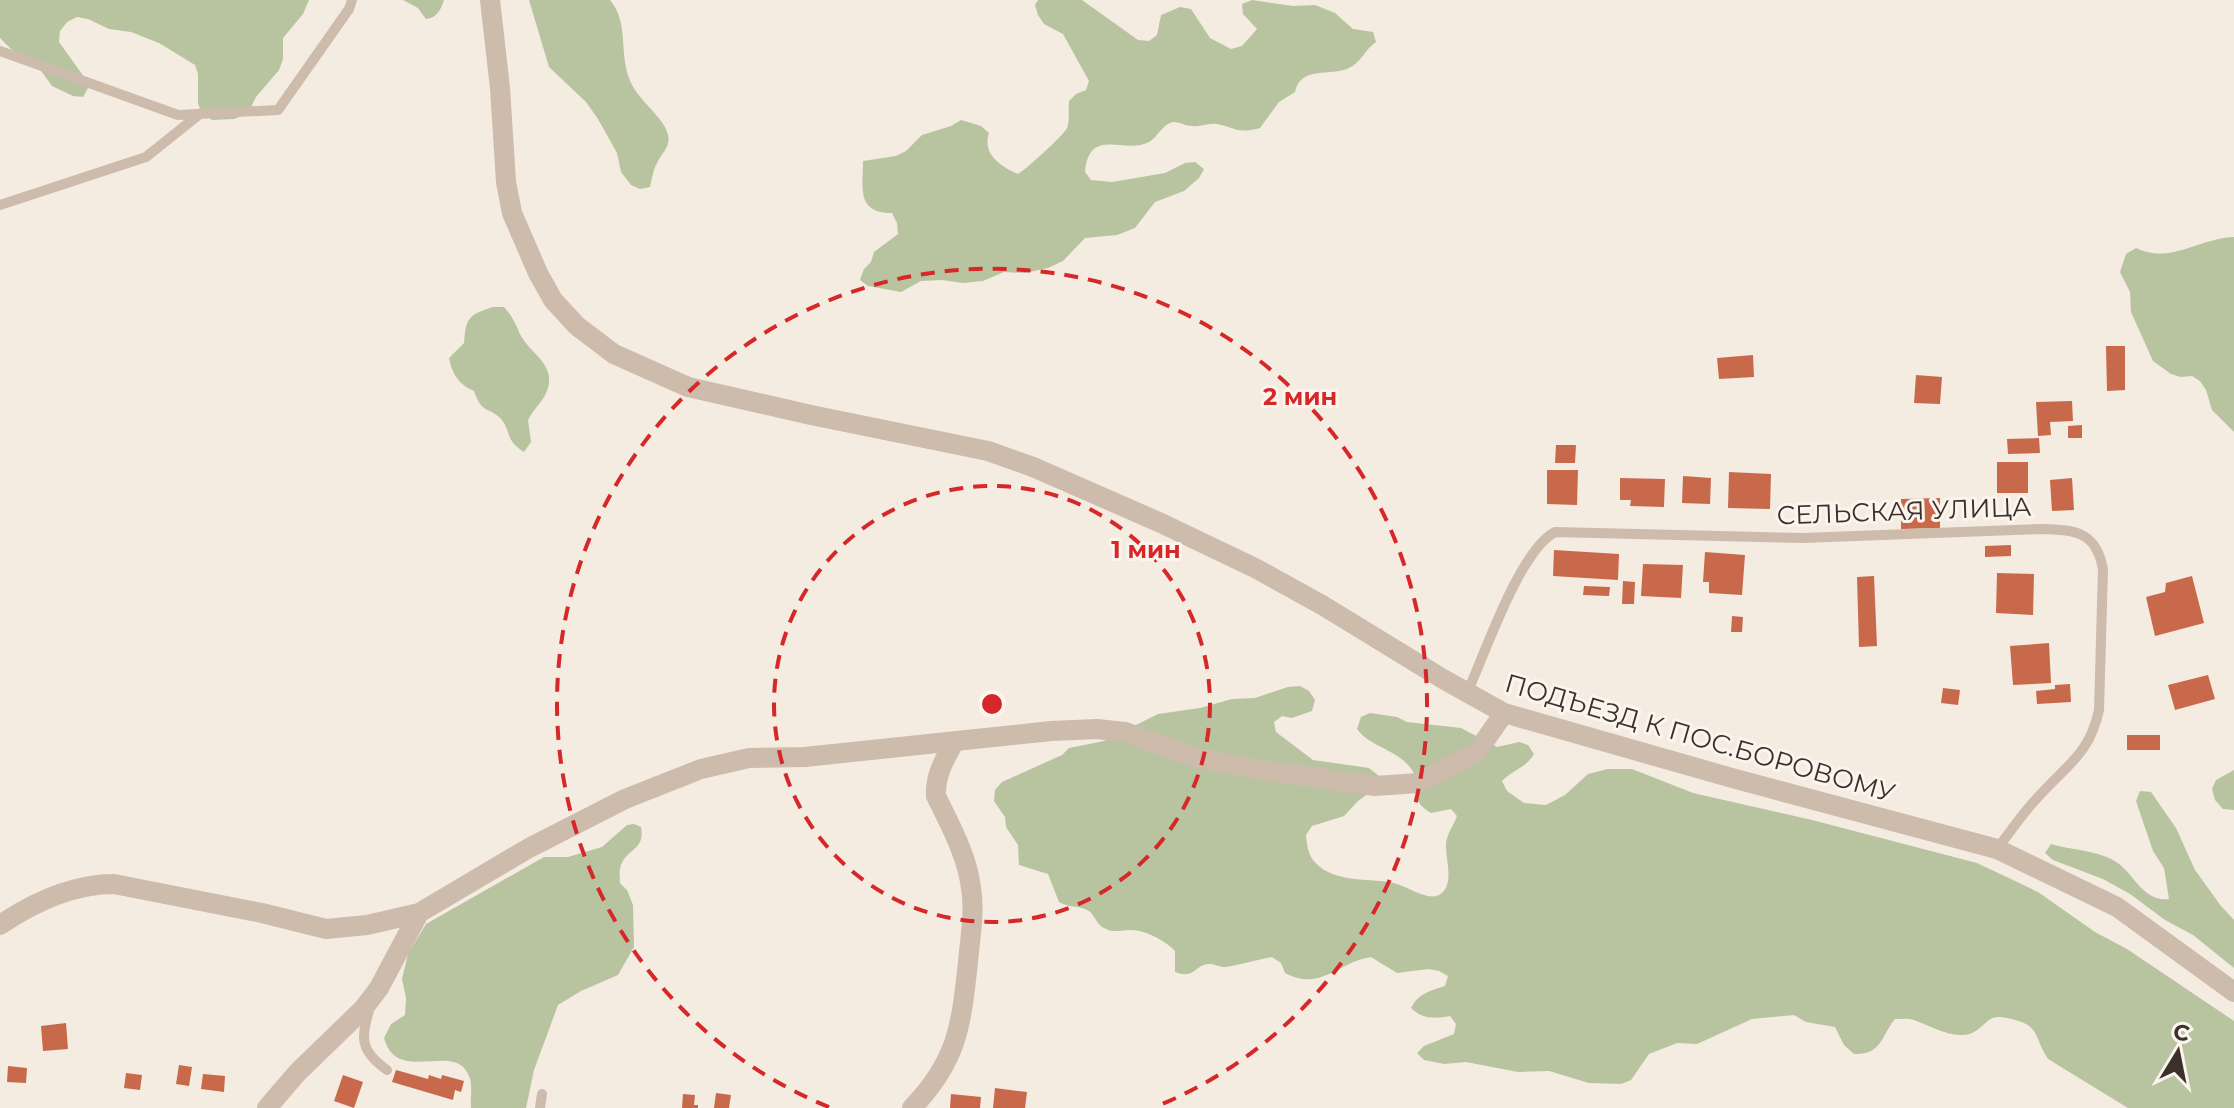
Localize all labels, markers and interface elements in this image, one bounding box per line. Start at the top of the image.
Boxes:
text: 2 мин [1263,382,1337,411]
street label: СЕЛЬСКАЯ УЛИЦА [1776,491,2032,531]
text: 1 мин [1111,535,1181,564]
street label: ПОДЪЕЗД К ПОС.БОРОВОМУ [1501,667,1899,809]
centre of rings [978,690,1006,718]
north arrow [2138,1012,2218,1092]
text: С [2171,1018,2192,1047]

